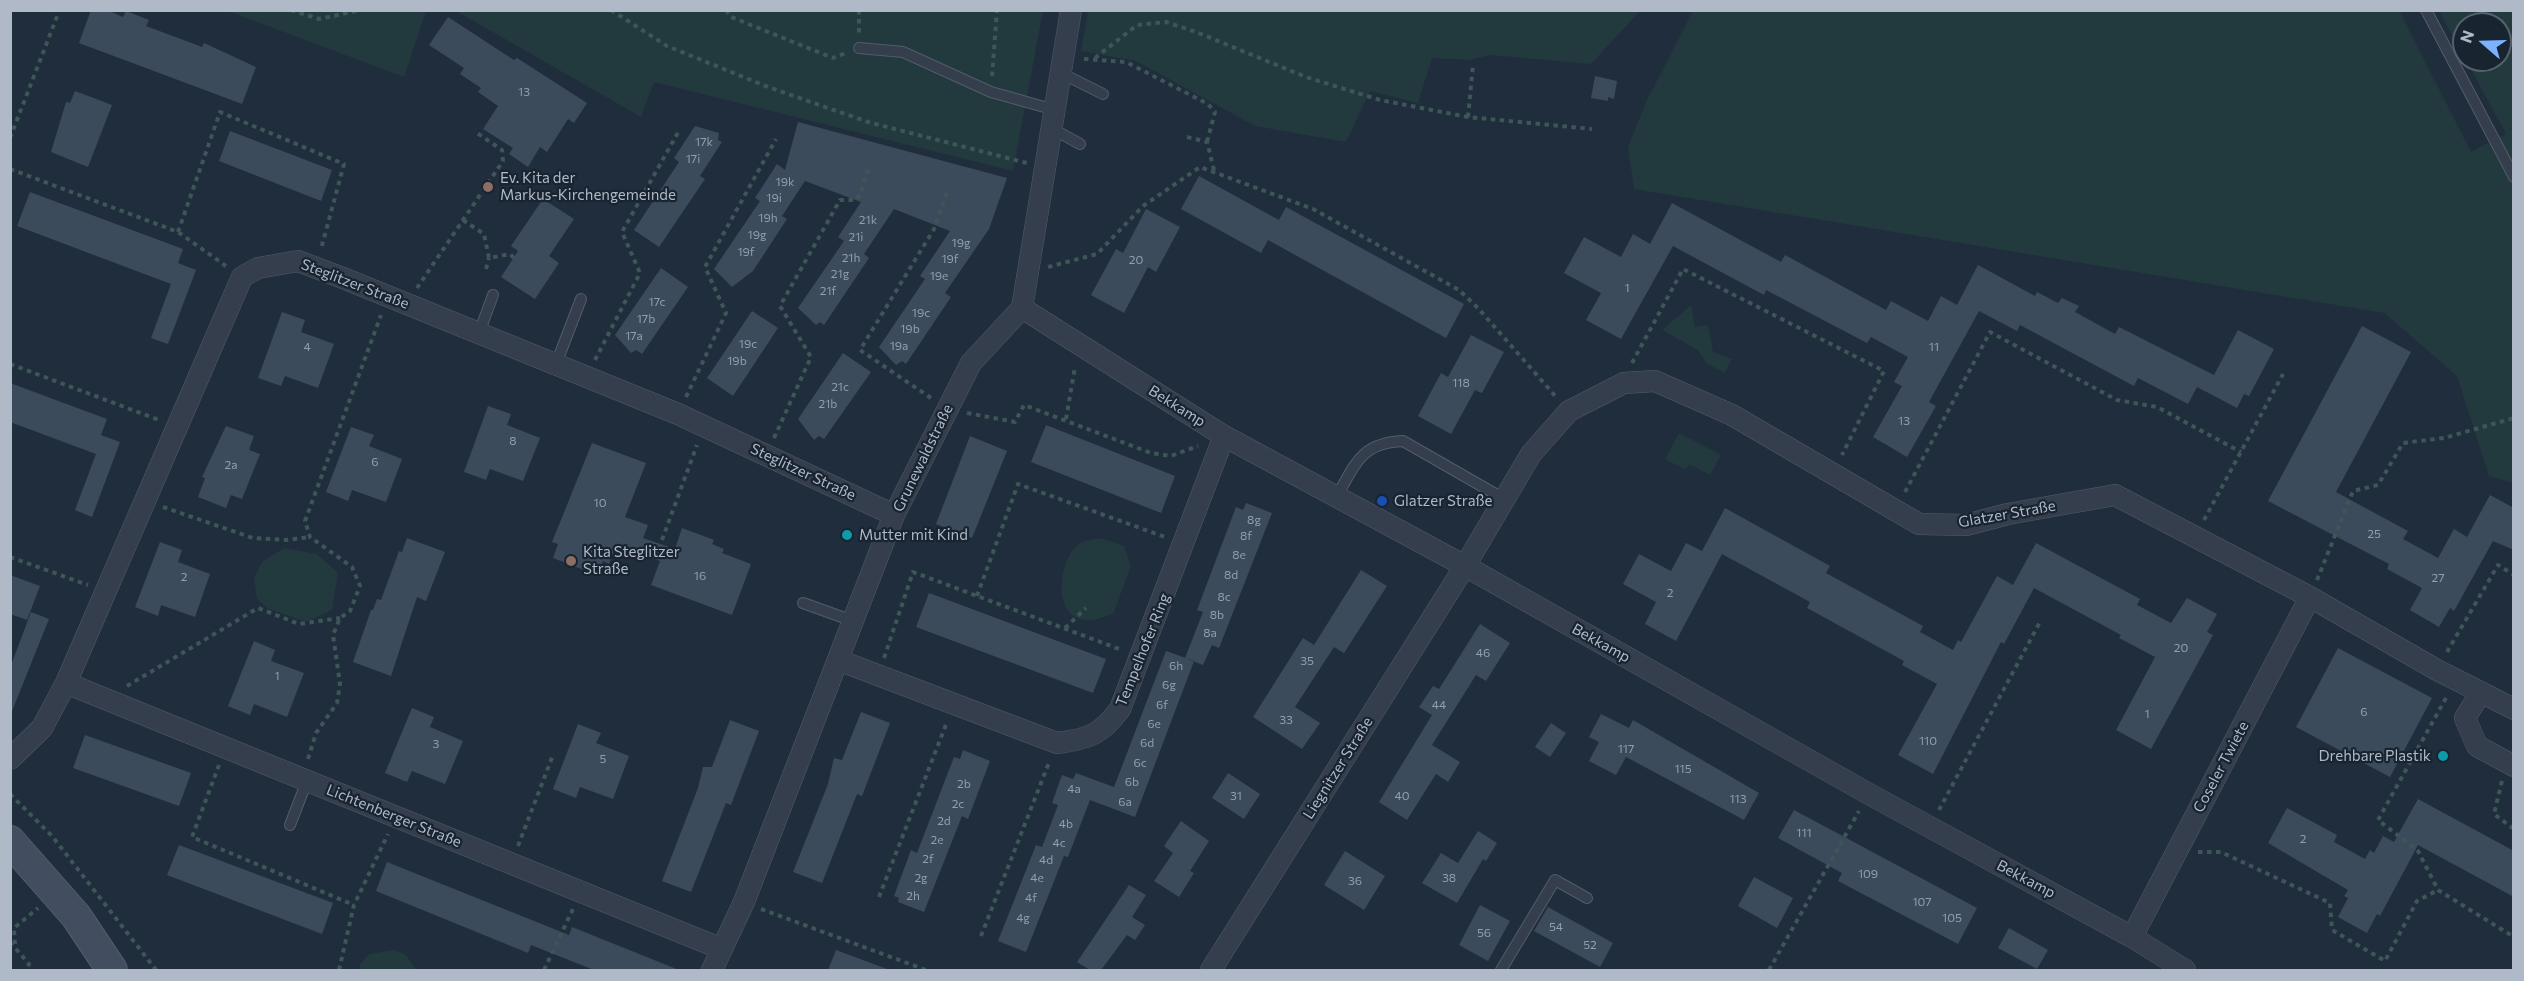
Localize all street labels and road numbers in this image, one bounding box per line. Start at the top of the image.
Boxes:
street label: Steglitzer Straße [298,255,412,313]
street label: Bekkamp [1145,382,1209,430]
street label: Grunewaldstraße [889,401,957,515]
street label: Steglitzer Straße [747,440,859,504]
street label: Glatzer Straße [1957,497,2057,531]
street label: Tempelhofer Ring [1112,591,1174,709]
street label: Bekkamp [1569,620,1633,666]
street label: Liegnitzer Straße [1299,714,1377,822]
street label: Coseler Twiete [2189,718,2253,816]
street label: Lichtenberger Straße [324,781,464,851]
street label: Bekkamp [1994,856,2058,902]

